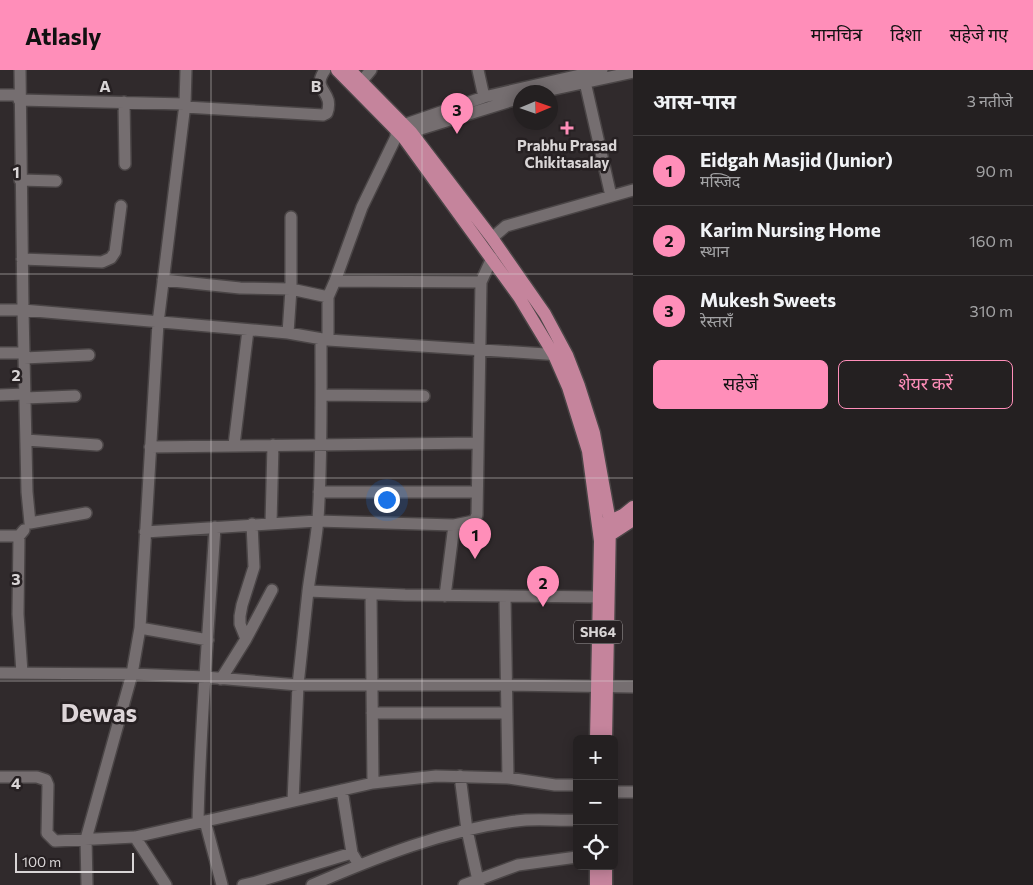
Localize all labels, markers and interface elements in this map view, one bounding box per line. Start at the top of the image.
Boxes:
text: Atlasly [25,21,102,50]
text: मानचित्र [811,23,862,45]
text: दिशा [890,23,921,45]
text: सहेजे गए [949,23,1008,45]
text: A [99,76,111,95]
text: B [311,76,322,95]
north arrow [513,85,558,130]
text: आस-पास [653,88,736,113]
text: 3 नतीजे [967,91,1013,110]
pin: 3 [441,93,473,134]
marker: Prabhu Prasad Chikitasalay [560,121,574,135]
place label: Prabhu Prasad Chikitasalay [517,136,617,171]
text: Eidgah Masjid (Junior) [700,148,893,171]
text: 1 [665,161,673,180]
text: 90 m [976,161,1013,180]
text: 1 [12,162,20,181]
text: मस्जिद [700,171,740,190]
text: Karim Nursing Home [700,218,881,241]
text: 2 [664,231,674,250]
text: 160 m [969,231,1013,250]
text: स्थान [700,241,729,260]
text: Mukesh Sweets [700,288,836,311]
text: 3 [664,301,674,320]
text: 310 m [970,301,1013,320]
text: रेस्तराँ [700,311,733,330]
button: सहेजें [653,360,828,409]
button: शेयर करें [838,360,1013,409]
text: 2 [11,365,21,384]
your location [374,487,400,513]
pin: 1 [459,518,491,559]
pin: 2 [527,566,559,607]
text: 3 [11,569,21,588]
road number: SH64 [574,620,622,644]
district label: Dewas [61,697,137,727]
map controls [573,735,618,870]
button: + [573,735,618,780]
text: 4 [11,773,21,792]
button: − [573,780,618,825]
button: locate [573,825,618,870]
scale bar [15,850,134,873]
text: 100 m [22,853,61,870]

